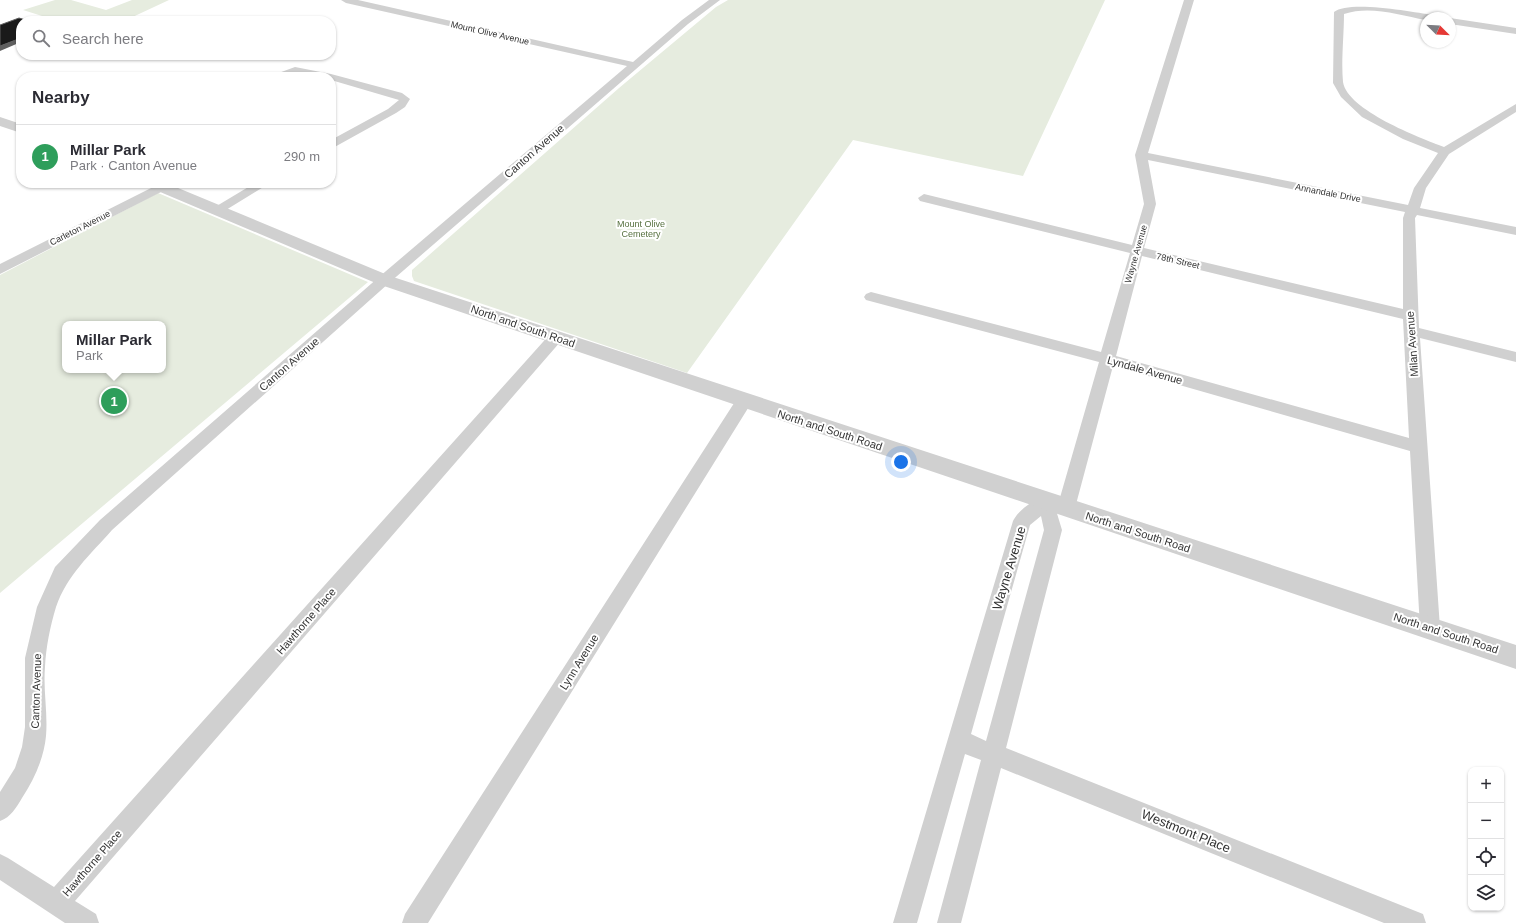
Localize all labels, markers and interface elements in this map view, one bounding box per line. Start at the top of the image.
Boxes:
north arrow [1420,12,1456,48]
search box [16,16,336,60]
street label: Mount Olive Avenue [450,19,530,47]
icon: search [30,27,52,49]
text: Search here [62,30,144,47]
text: Nearby [32,88,90,107]
street label: Canton Avenue [502,122,566,180]
text: Millar Park [70,141,146,158]
text: 1 [41,149,49,164]
text: 290 m [284,149,320,164]
text: Park · Canton Avenue [70,158,197,173]
street label: Annandale Drive [1294,182,1362,204]
street label: Carleton Avenue [48,208,112,248]
park label: Mount Olive Cemetery [617,219,665,239]
street label: Wayne Avenue [1123,224,1149,284]
street label: 78th Street [1155,251,1201,271]
street label: North and South Road [469,303,577,349]
street label: Milan Avenue [1404,311,1420,377]
popup [62,321,166,373]
text: Millar Park [76,331,152,348]
street label: Canton Avenue [257,335,321,393]
text: Park [76,348,103,363]
street label: Lyndale Avenue [1106,354,1184,386]
pin: 1 [101,386,127,416]
street label: North and South Road [776,407,884,453]
your location [891,452,911,472]
street label: North and South Road [1084,509,1192,555]
street label: Wayne Avenue [989,524,1029,612]
street label: Hawthorne Place [274,585,338,657]
street label: North and South Road [1392,610,1500,656]
street label: Lynn Avenue [557,632,601,692]
street label: Canton Avenue [29,653,43,729]
map controls [1468,767,1504,911]
button: + [1468,767,1504,803]
button: − [1468,803,1504,839]
street label: Westmont Place [1139,806,1233,856]
street label: Hawthorne Place [60,827,124,899]
button: locate [1468,839,1504,875]
button: layers [1468,875,1504,911]

